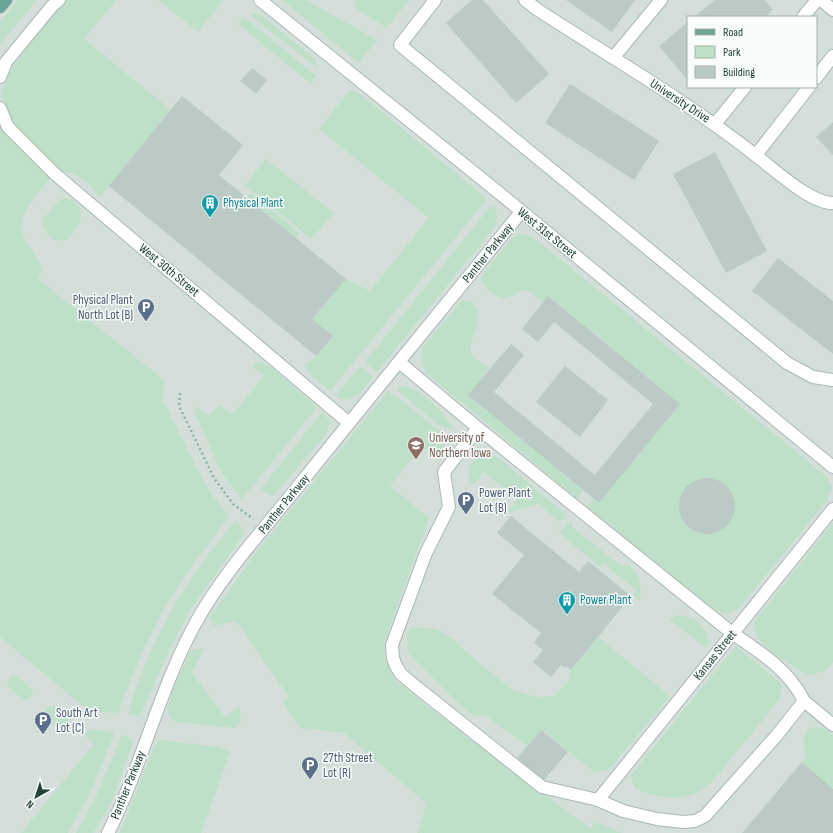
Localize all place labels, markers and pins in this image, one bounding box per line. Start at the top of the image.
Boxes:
building icon: Physical Plant [200,193,220,218]
place label: Physical Plant [223,195,283,211]
place label: Physical Plant North Lot (B) [73,292,133,323]
parking icon: Physical Plant North Lot (B) [136,297,156,322]
place label: University of Northern Iowa [429,430,491,461]
school or university icon: University of Northern Iowa [406,435,426,460]
place label: Power Plant Lot (B) [479,485,531,516]
parking icon: Power Plant Lot (B) [456,490,476,515]
building icon: Power Plant [557,590,577,615]
place label: Power Plant [580,592,632,608]
place label: South Art Lot (C) [56,705,98,736]
parking icon: South Art Lot (C) [33,710,53,735]
place label: 27th Street Lot (R) [323,750,373,781]
parking icon: 27th Street Lot (R) [300,755,320,780]

